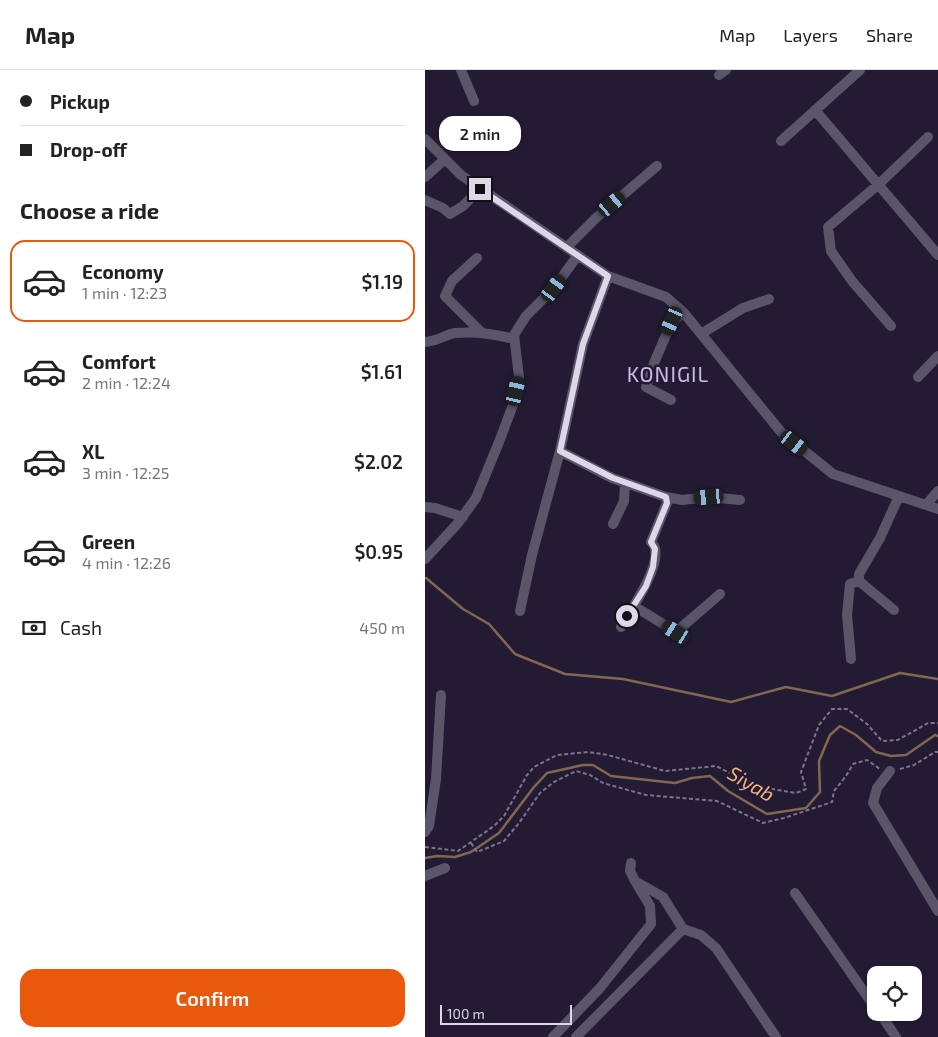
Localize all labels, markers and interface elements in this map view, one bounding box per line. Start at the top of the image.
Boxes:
text: Map [25,20,75,49]
text: Map [719,24,755,46]
text: Layers [783,24,838,46]
text: Share [866,24,913,46]
text: Pickup [50,90,110,113]
callout: 2 min [439,116,521,152]
text: 2 min [460,124,500,143]
text: Drop-off [50,138,127,161]
route end [469,178,491,200]
car [595,189,628,219]
text: Choose a ride [20,197,159,223]
icon: car [22,259,67,304]
text: Economy [82,260,164,283]
text: $1.19 [361,270,403,293]
car [539,271,568,305]
text: 1 min · 12:23 [82,283,167,302]
car [659,304,684,338]
icon: car [22,349,67,394]
text: Comfort [82,350,156,373]
text: $1.61 [361,360,403,383]
district label: KONIGIL [627,361,709,386]
text: 2 min · 12:24 [82,373,171,392]
car [505,375,526,407]
car [777,428,810,458]
icon: car [22,439,67,484]
text: XL [82,440,104,463]
text: $2.02 [354,450,403,473]
text: 3 min · 12:25 [82,463,169,482]
car [693,488,724,506]
icon: car [22,529,67,574]
text: Green [82,530,135,553]
text: $0.95 [354,540,403,563]
text: 4 min · 12:26 [82,553,171,572]
route start [616,605,638,627]
icon: cash [20,614,48,642]
text: Cash [60,616,102,639]
text: 450 m [359,618,405,637]
car [659,618,692,646]
water label: Siyab [723,760,779,807]
map controls [867,966,922,1021]
button: locate [867,966,922,1021]
button: Confirm [20,969,405,1027]
scale bar [440,1002,573,1025]
text: 100 m [447,1005,485,1022]

